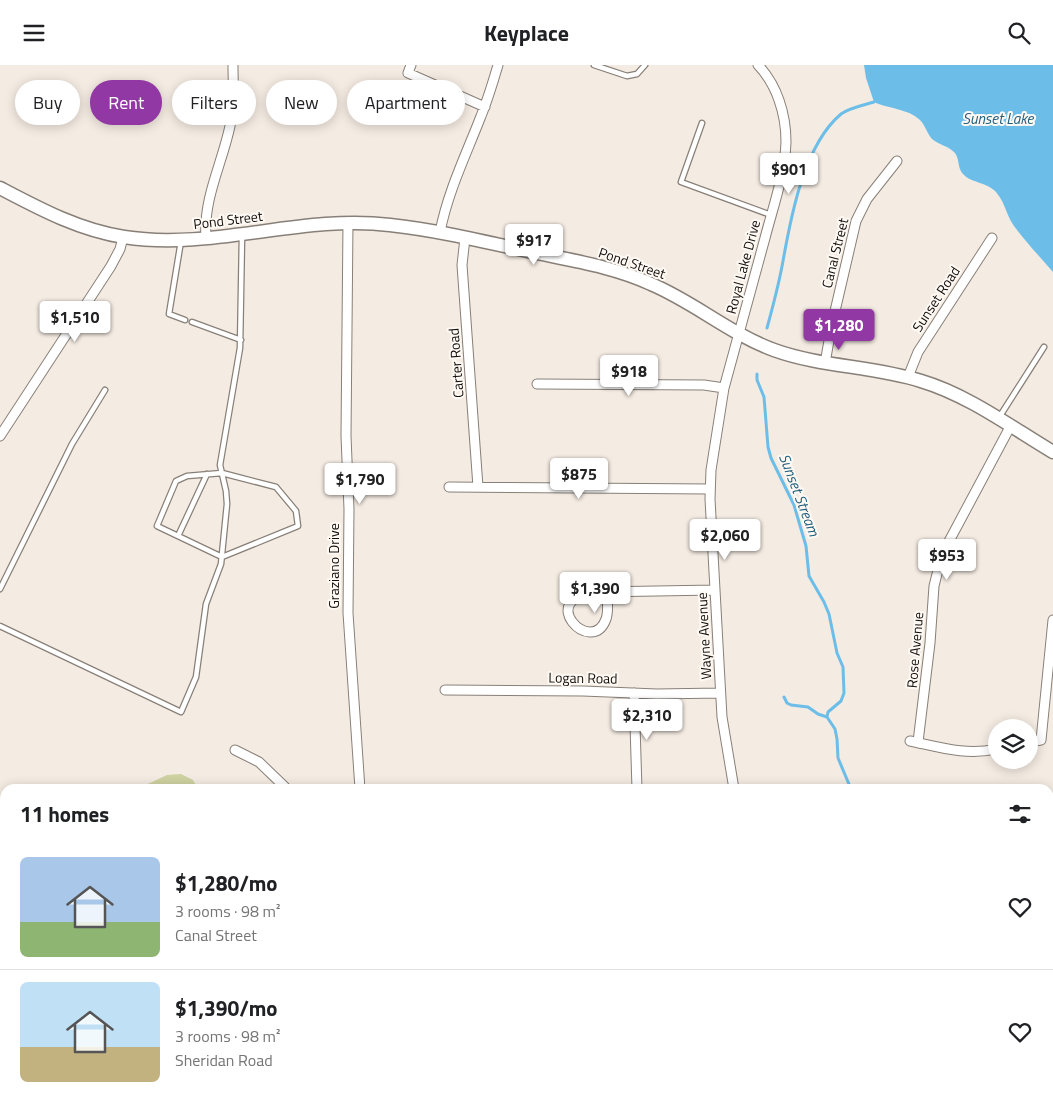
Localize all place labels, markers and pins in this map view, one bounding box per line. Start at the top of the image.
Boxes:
pin: $901 [759,153,819,195]
pin: $917 [504,223,564,266]
pin: $1,510 [34,301,116,343]
pin: $1,280 [798,309,880,351]
pin: $918 [599,355,659,397]
pin: $875 [549,457,609,500]
pin: $1,790 [319,463,401,505]
pin: $2,060 [684,519,766,561]
pin: $953 [917,539,977,581]
pin: $1,390 [554,571,636,614]
pin: $2,310 [606,699,688,741]

